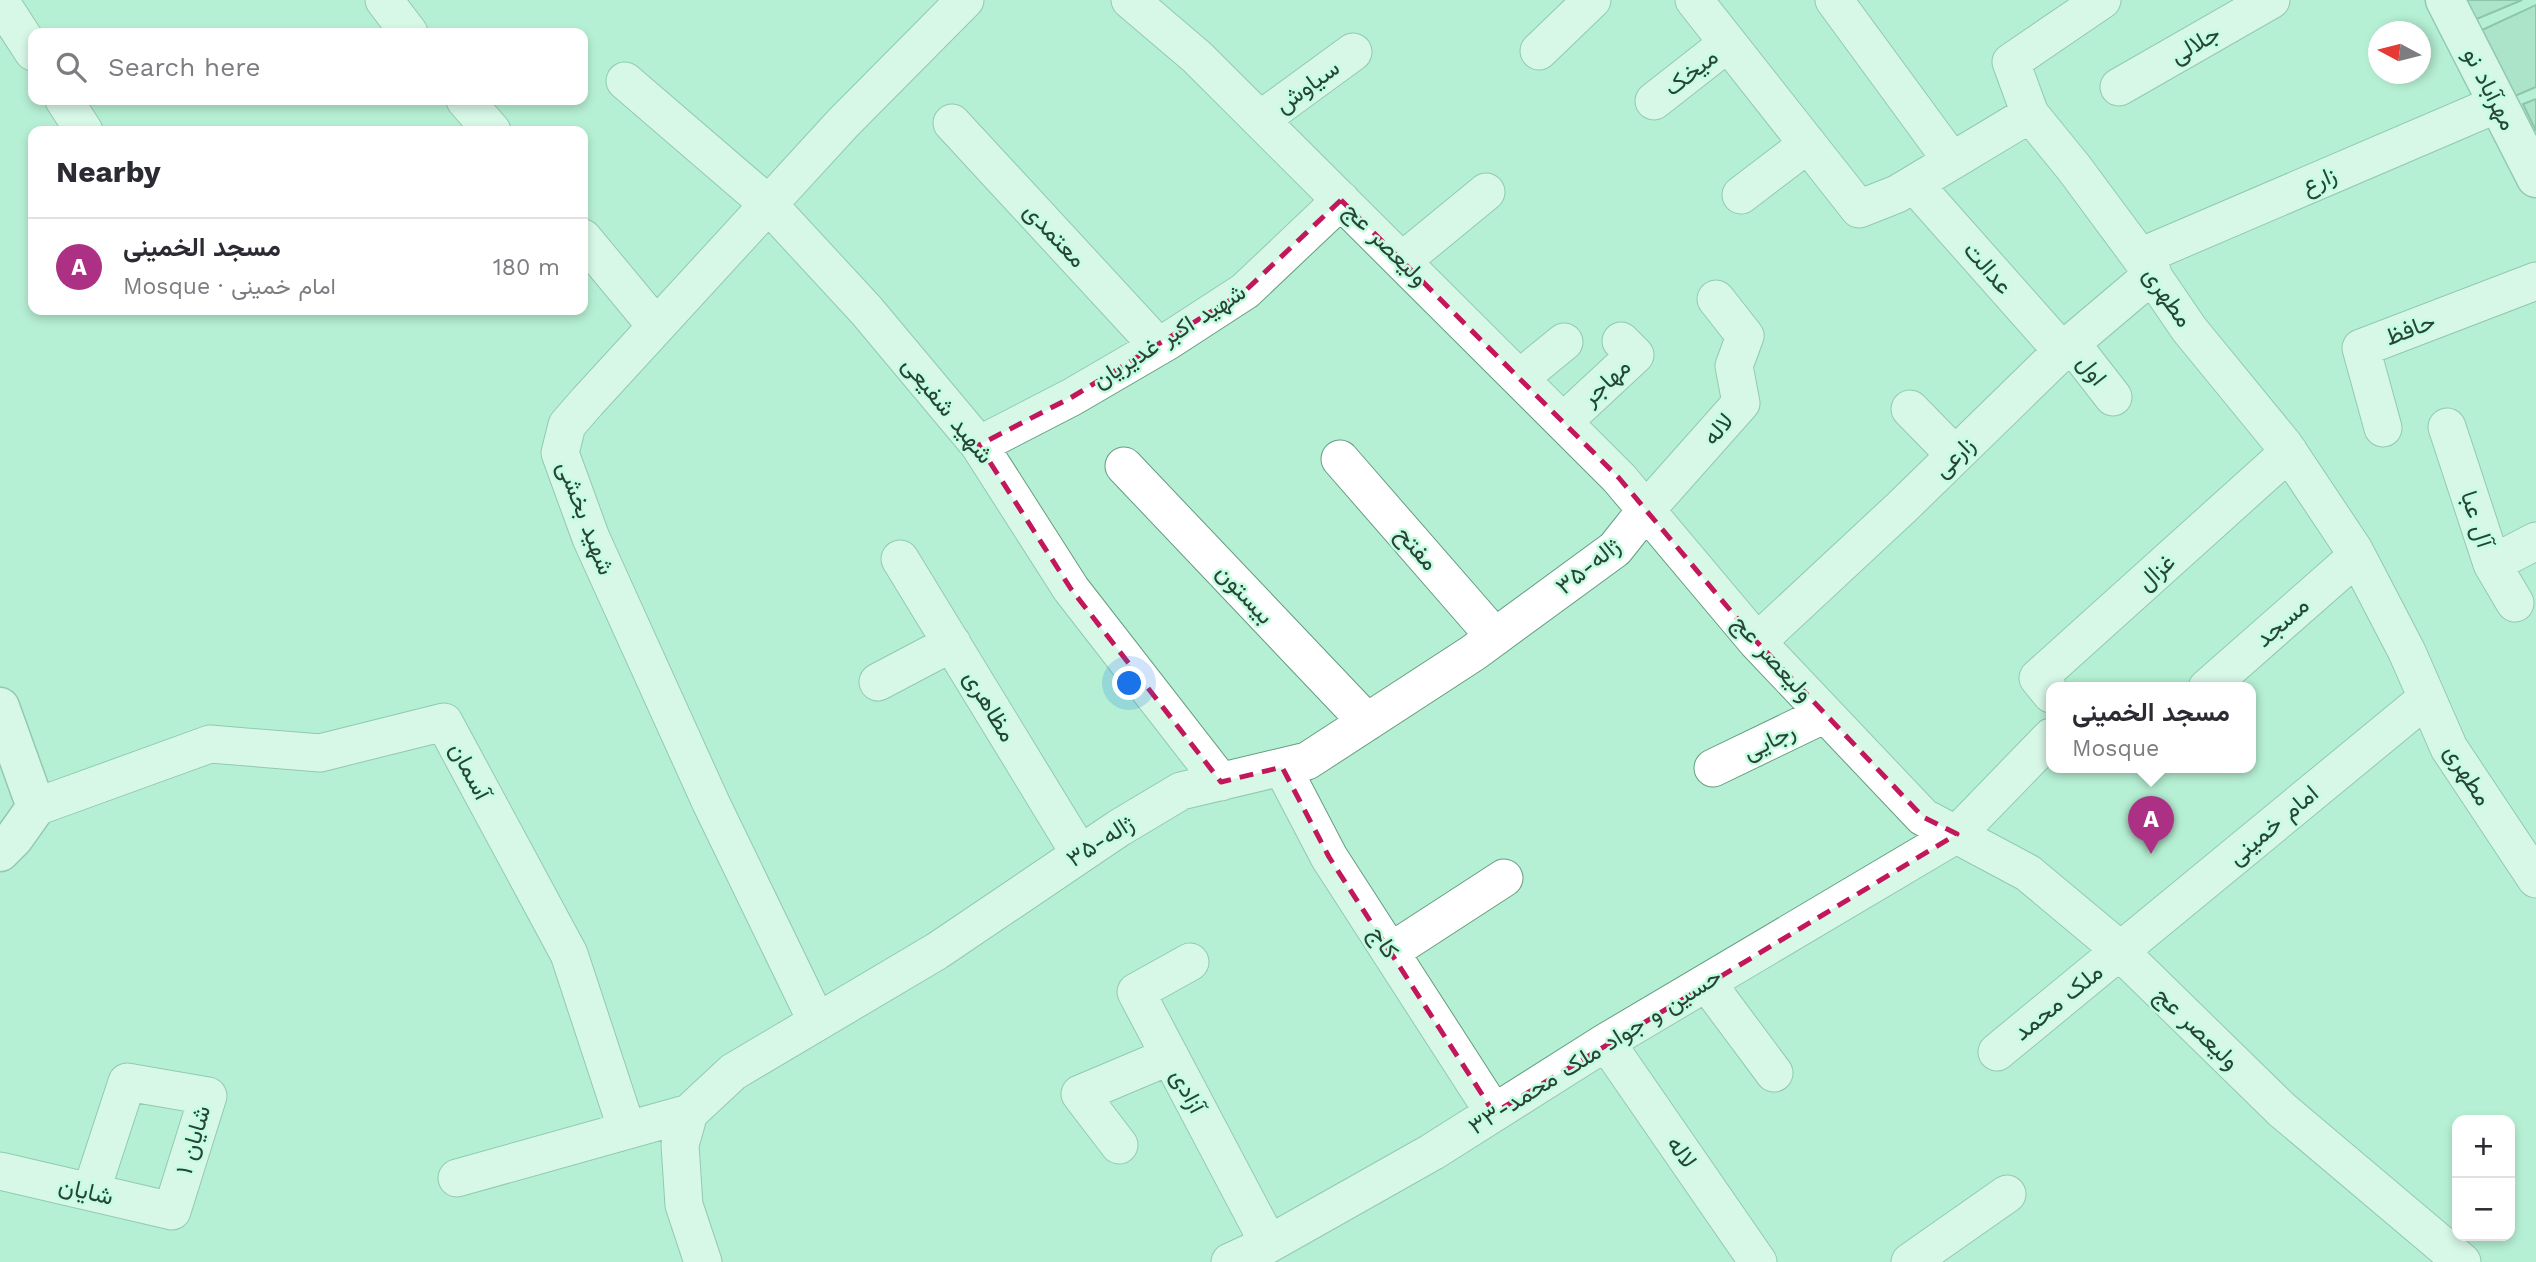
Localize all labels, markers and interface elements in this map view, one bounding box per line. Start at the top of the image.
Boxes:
street label: جلالی [2165,19,2225,69]
north arrow [2368,21,2431,84]
search box [28,28,588,105]
street label: میخک [1659,42,1723,102]
street label: مهرآباد نو [2457,43,2523,135]
icon: search [52,48,90,86]
text: Search here [108,52,260,82]
street label: سیاوش [1269,53,1345,120]
text: Nearby [56,154,161,189]
street label: زارع [2297,160,2341,202]
street label: ولیعصر عج [1336,196,1434,294]
street label: معتمدی [1018,197,1092,273]
text: مسجد الخمینی [123,232,281,262]
street label: عدالت [1958,236,2018,300]
text: A [71,254,87,281]
text: 180 m [493,254,560,281]
street label: مطهری [2136,261,2199,333]
text: Mosque · امام خمینی [123,273,336,300]
street label: شهید اکبر غدیریان [1087,278,1251,395]
street label: حافظ [2381,307,2439,351]
street label: اول [2070,349,2113,392]
street label: شهید شفیعی [896,351,1000,470]
street label: مهاجر [1575,353,1637,413]
street label: لاله [1697,407,1739,451]
street label: زارعی [1928,431,1981,484]
street label: شهید بخشی [551,457,621,579]
street label: آل عبا [2455,487,2500,553]
street label: مفتح [1388,520,1444,578]
street label: ۳۵-ژاله [1550,531,1627,601]
street label: غزال [2131,548,2181,597]
street label: بیستون [1210,558,1280,630]
street label: مسجد [2249,591,2315,653]
street label: ولیعصر عج [1725,609,1819,709]
street label: مظاهری [957,665,1022,747]
your location [1112,666,1146,700]
popup [2046,682,2256,773]
text: مسجد الخمینی [2072,697,2230,727]
street label: رجایی [1738,716,1800,767]
text: Mosque [2072,735,2159,762]
street label: آسمان [443,738,498,807]
street label: مطهری [2437,739,2498,811]
street label: امام خمینی [2222,779,2325,872]
pin: A [2128,796,2174,854]
street label: ۳۵-ژاله [1061,809,1140,874]
street label: کاج [1362,921,1405,965]
street label: ملک محمد [2008,957,2108,1047]
street label: ۳۳-حسین و جواد ملک محمد [1463,962,1727,1141]
street label: ولیعصر عج [2147,981,2245,1077]
street label: آزادی [1164,1064,1212,1121]
street label: شایان ۱ [170,1102,216,1178]
map controls [2452,1115,2515,1241]
button: + [2452,1115,2515,1178]
street label: لاله [1661,1130,1703,1174]
street label: شایان [56,1171,116,1211]
button: − [2452,1178,2515,1241]

